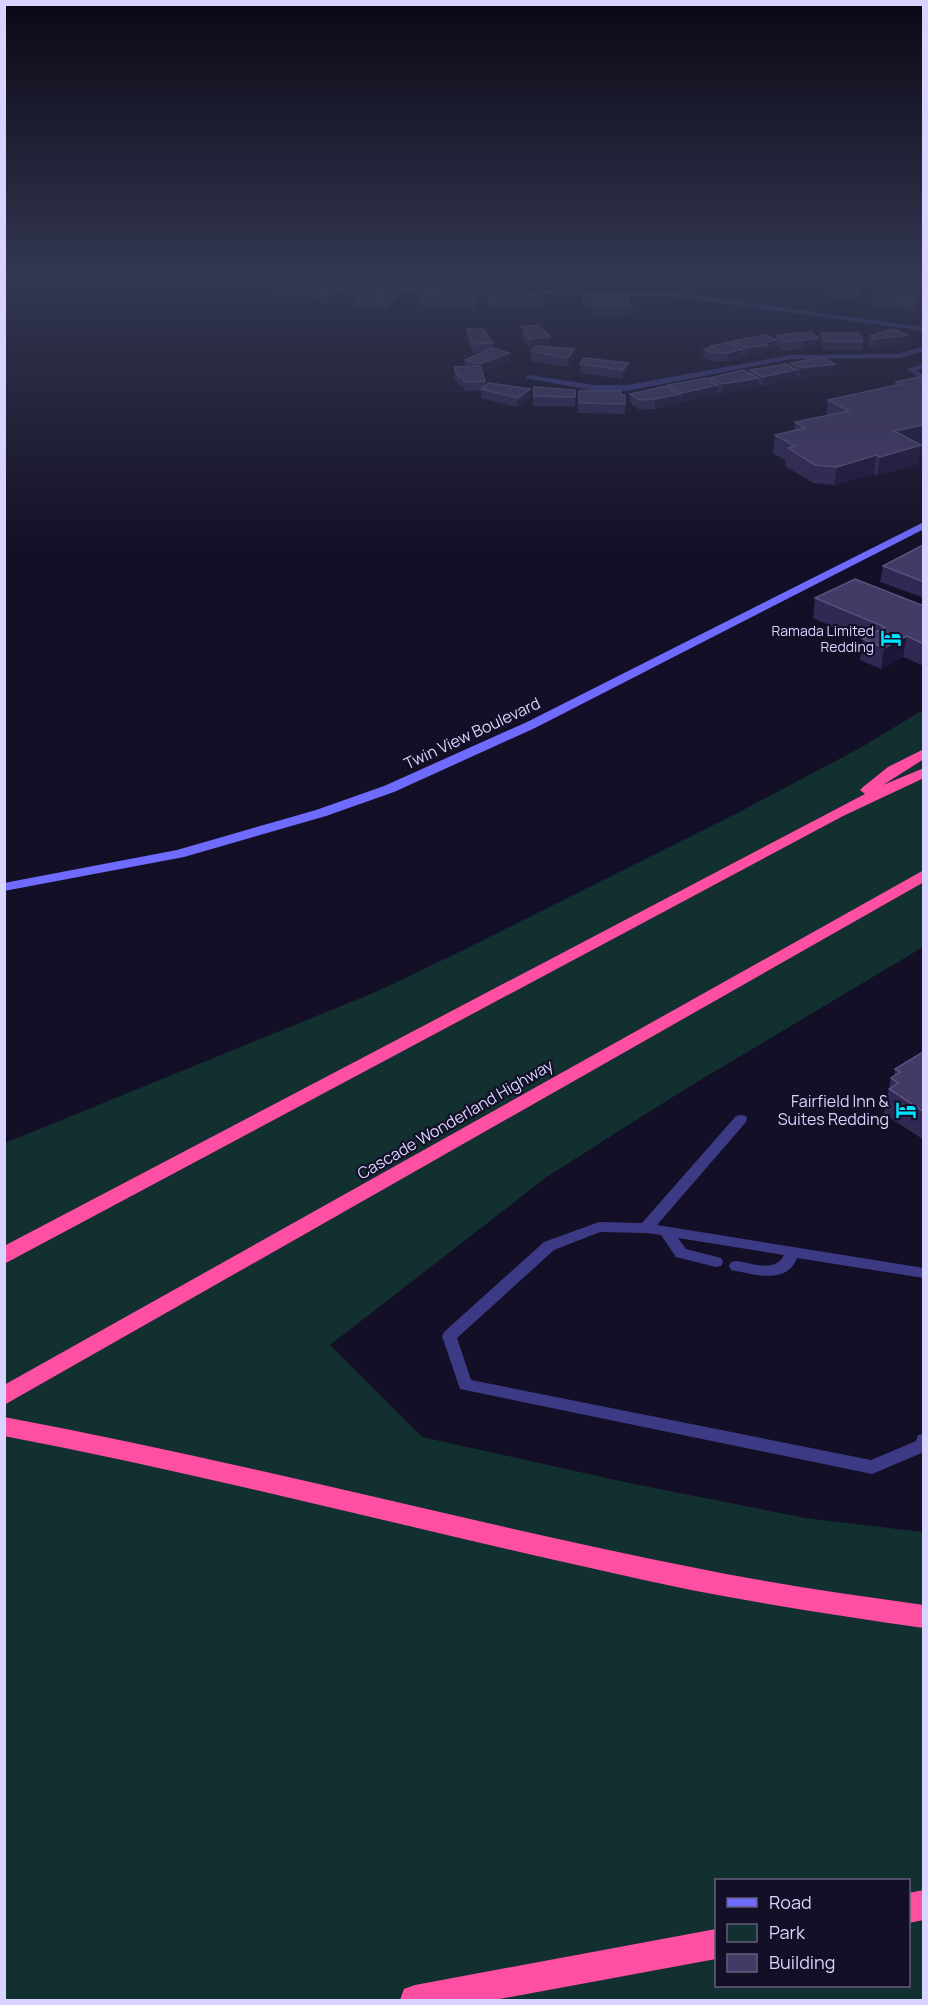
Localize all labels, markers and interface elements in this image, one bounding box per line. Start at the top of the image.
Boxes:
place label: Ramada Limited Redding [772,621,874,656]
hotel icon: Ramada Limited Redding [879,626,903,650]
street label: Twin View Boulevard [400,692,544,774]
street label: Cascade Wonderland Highway [353,1053,558,1184]
place label: Fairfield Inn & Suites Redding [778,1090,890,1130]
hotel icon: Fairfield Inn & Suites Redding [894,1098,918,1122]
legend [715,1879,910,1987]
text: Road [769,1890,812,1914]
text: Park [769,1920,806,1944]
text: Building [769,1950,835,1974]

